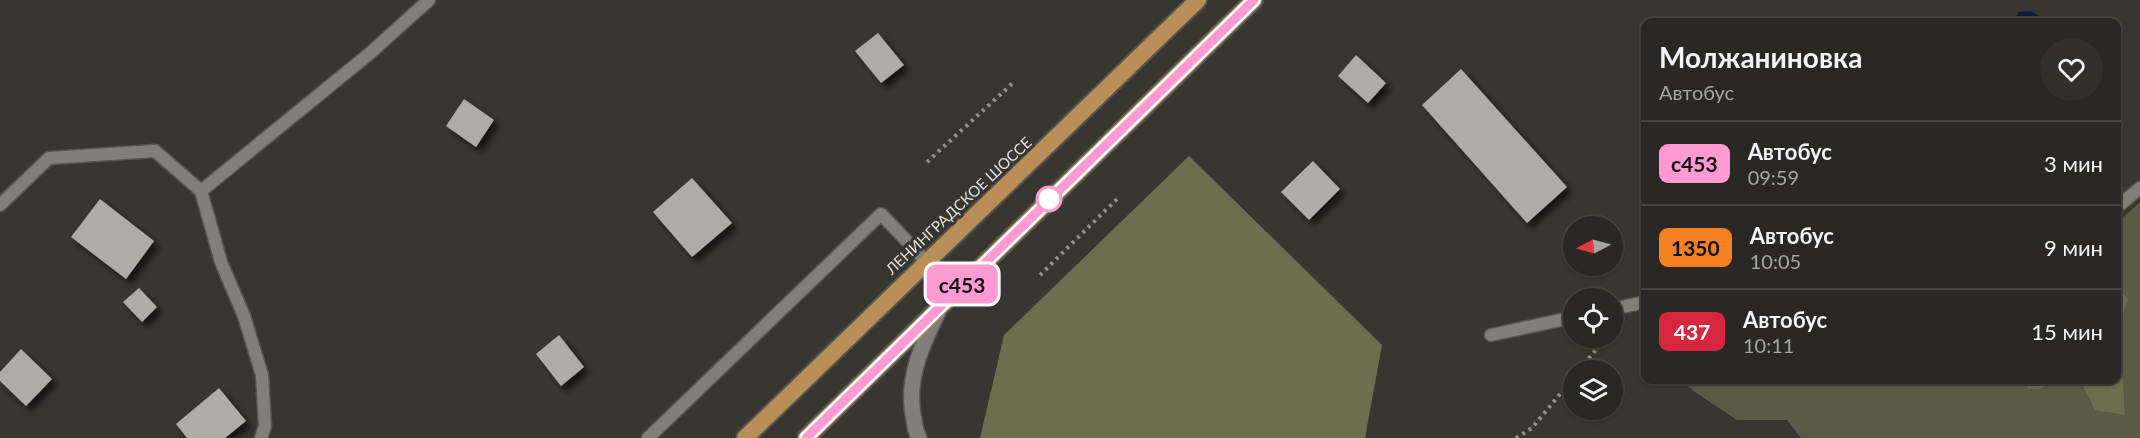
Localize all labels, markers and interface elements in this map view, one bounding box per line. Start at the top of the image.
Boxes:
button: heart [2040,38,2103,101]
text: Молжаниновка [1659,40,1862,74]
text: Автобус [1659,80,1734,104]
street label: ЛЕНИНГРАДСКОЕ ШОССЕ [881,133,1035,278]
text: Автобус [1748,138,1832,165]
text: 3 мин [2044,150,2103,177]
text: с453 [1671,151,1718,176]
text: 09:59 [1748,165,1799,189]
unlabelled marker [1036,186,1062,212]
north arrow [1563,216,1623,276]
map controls [1563,216,1623,420]
text: Автобус [1750,222,1834,249]
text: 9 мин [2044,234,2103,261]
text: 1350 [1671,235,1720,260]
text: 10:05 [1750,249,1801,273]
line badge: с453 [920,264,1004,304]
text: с453 [939,272,985,297]
button: locate [1563,288,1623,348]
text: Автобус [1743,306,1827,333]
text: 15 мин [2031,318,2103,345]
text: 437 [1674,319,1710,344]
text: 10:11 [1743,333,1794,357]
button: layers [1563,360,1623,420]

